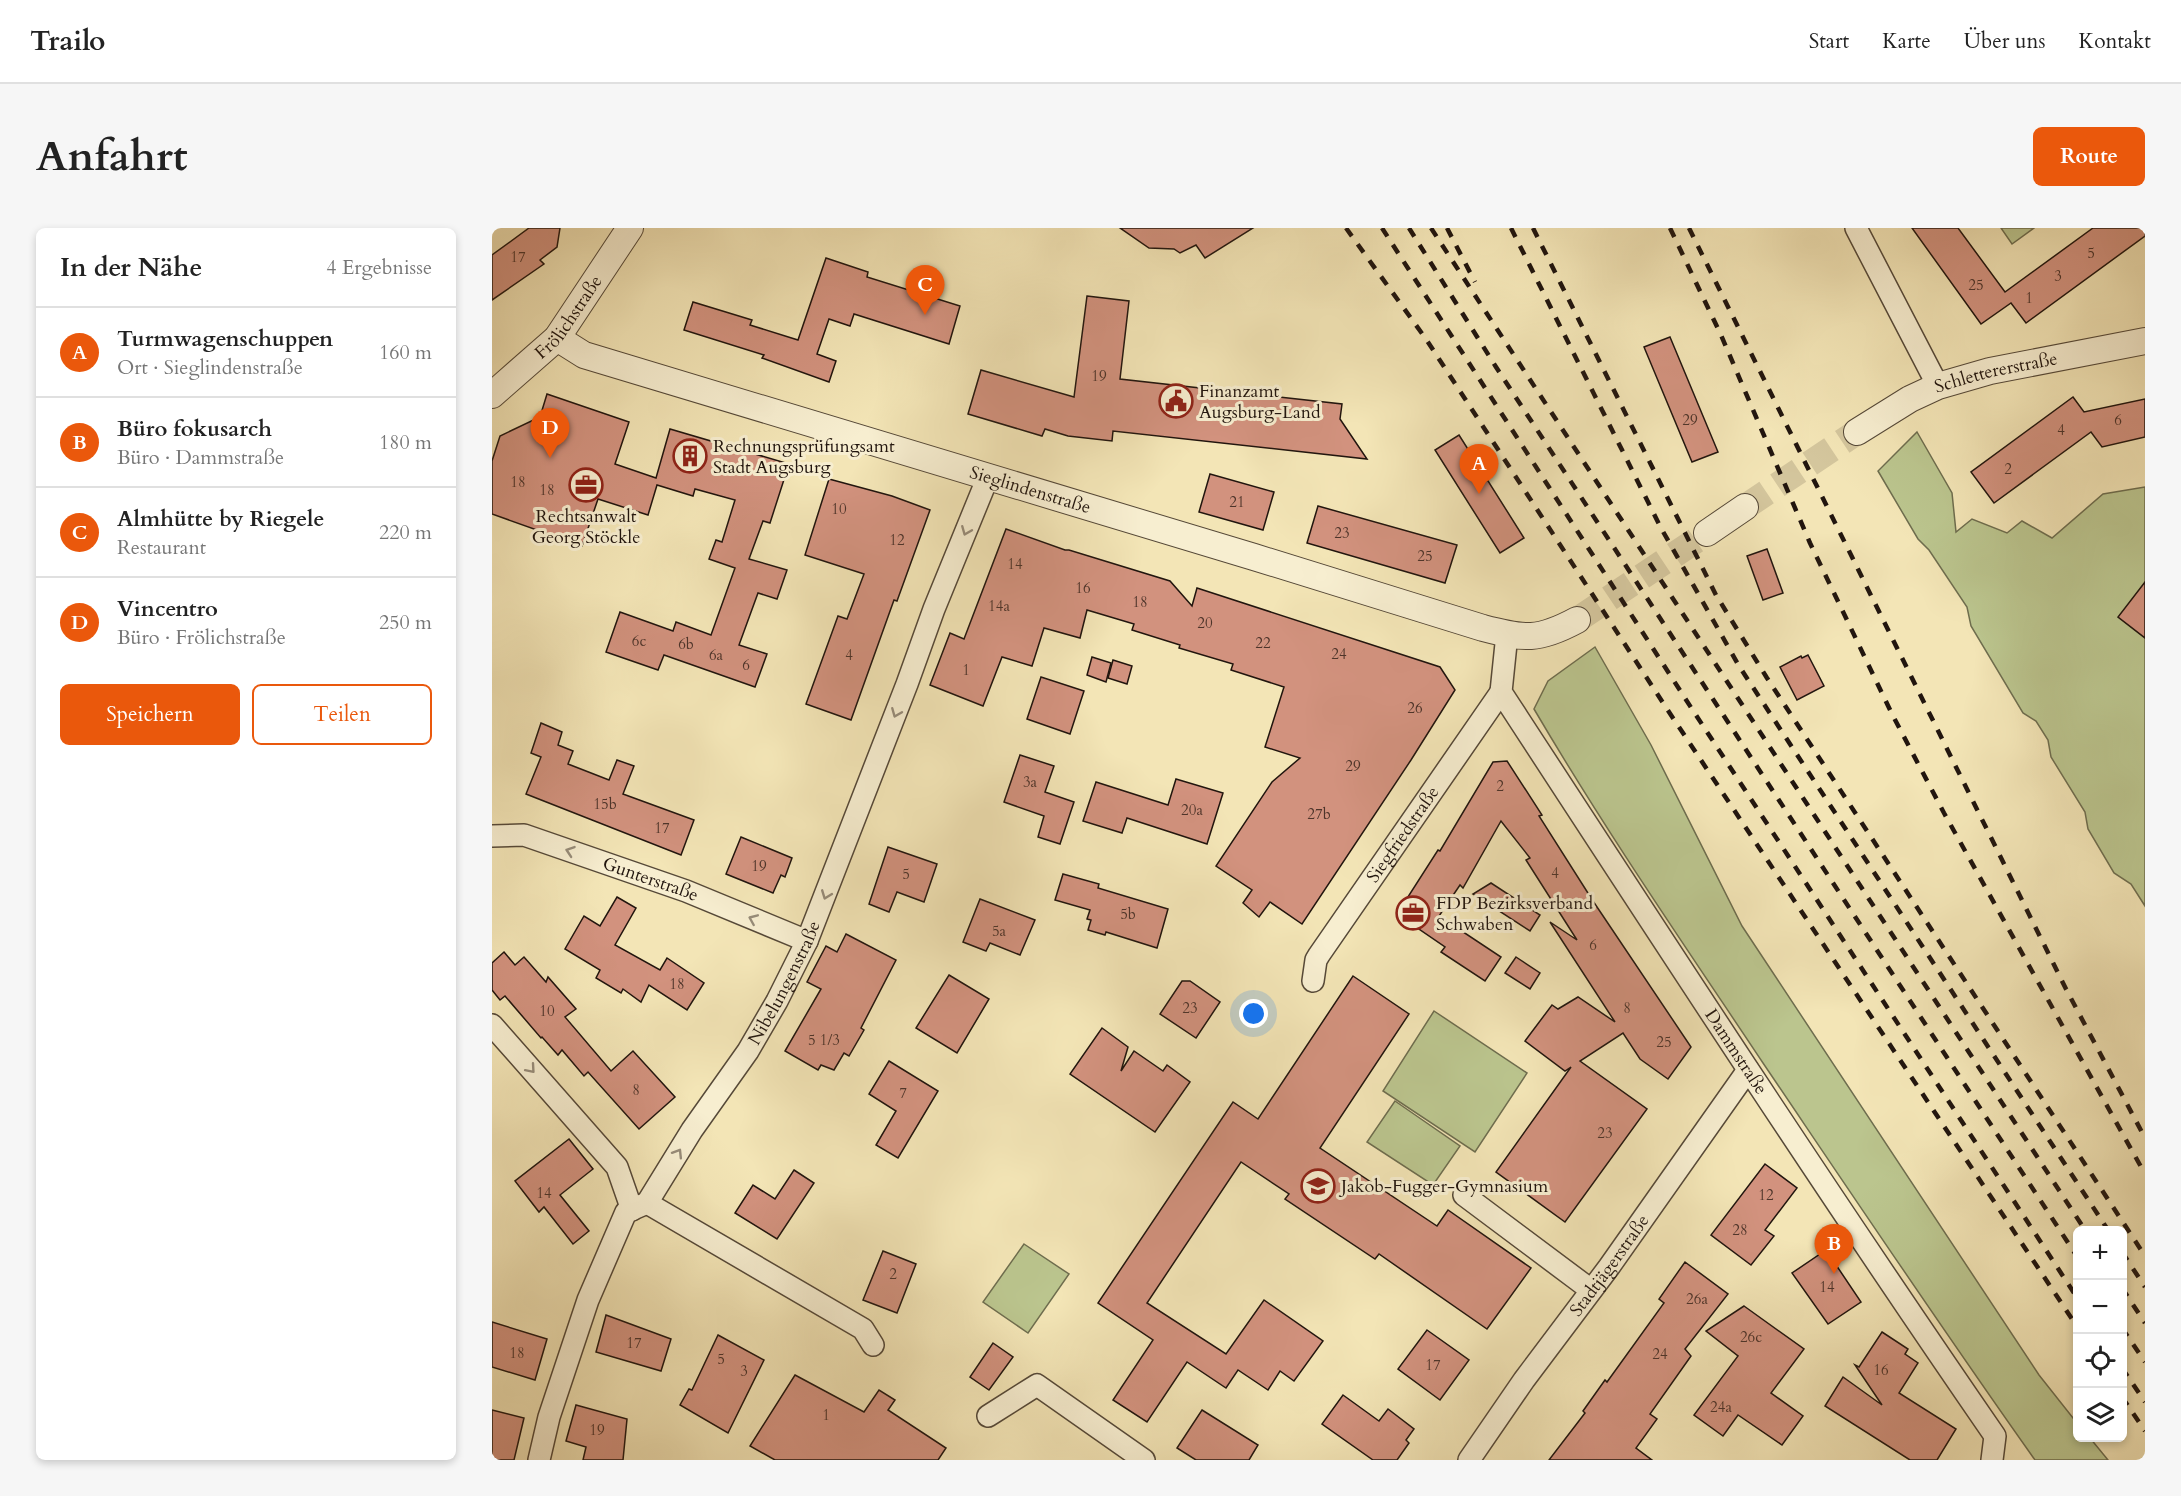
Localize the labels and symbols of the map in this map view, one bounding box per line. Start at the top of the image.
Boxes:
house number: 5 [2087,243,2095,263]
house number: 17 [510,247,526,267]
pin: C [906,266,944,315]
house number: 3 [2054,266,2062,286]
street label: Frölichstraße [529,270,608,365]
house number: 25 [1968,275,1984,295]
house number: 1 [2025,288,2033,308]
street label: Schlettererstraße [1931,346,2060,399]
house number: 19 [1091,366,1107,386]
place label: Finanzamt Augsburg-Land [1199,379,1321,425]
public building icon: Finanzamt Augsburg-Land [1158,383,1194,419]
pin: D [530,408,570,458]
house number: 29 [1682,410,1698,430]
house number: 6 [2114,410,2122,430]
house number: 4 [2057,420,2065,440]
place label: Rechnungsprüfungsamt Stadt Augsburg [713,434,895,480]
building icon: Rechnungsprüfungsamt Stadt Augsburg [672,438,708,474]
pin: A [1460,444,1498,494]
street label: Sieglindenstraße [967,459,1094,520]
house number: 2 [2004,459,2012,479]
office icon: Rechtsanwalt Georg Stöckle [568,467,604,503]
house number: 18 [510,472,526,492]
house number: 18 [539,480,555,500]
house number: 21 [1229,492,1245,512]
house number: 10 [831,499,847,519]
place label: Rechtsanwalt Georg Stöckle [532,504,640,550]
house number: 23 [1334,523,1350,543]
one-way arrow [961,524,973,535]
house number: 12 [889,530,905,550]
house number: 25 [1417,546,1433,566]
house number: 14 [1007,554,1023,574]
house number: 16 [1075,578,1091,598]
house number: 18 [1132,592,1148,612]
house number: 14a [988,596,1010,616]
house number: 20 [1197,613,1213,633]
house number: 6c [632,631,646,651]
house number: 22 [1255,633,1271,653]
house number: 6b [678,634,694,654]
house number: 24 [1331,644,1347,664]
house number: 6a [709,645,724,665]
house number: 4 [845,645,853,665]
house number: 6 [742,655,750,675]
house number: 1 [962,660,970,680]
house number: 26 [1407,698,1423,718]
one-way arrow [891,706,903,717]
house number: 29 [1345,756,1361,776]
house number: 3a [1023,772,1038,792]
house number: 2 [1496,776,1504,796]
street label: Siegfriedstraße [1360,781,1445,887]
house number: 15b [593,794,617,814]
house number: 20a [1181,800,1203,820]
house number: 27b [1307,804,1331,824]
house number: 17 [654,818,670,838]
one-way arrow [565,845,576,858]
street label: Gunterstraße [599,851,702,907]
house number: 19 [751,856,767,876]
house number: 4 [1551,863,1559,883]
house number: 5 [902,864,910,884]
one-way arrow [821,888,833,899]
place label: FDP Bezirksverband Schwaben [1436,891,1594,937]
office icon: FDP Bezirksverband Schwaben [1395,895,1431,931]
house number: 5b [1120,904,1136,924]
one-way arrow [748,914,759,926]
street label: Nibelungenstraße [742,917,826,1050]
house number: 5a [992,921,1007,941]
house number: 6 [1589,935,1597,955]
house number: 18 [669,974,685,994]
house number: 23 [1182,998,1198,1018]
house number: 8 [1623,998,1631,1018]
your location [1239,999,1268,1028]
house number: 10 [539,1001,555,1021]
street label: Dammstraße [1699,1004,1774,1099]
house number: 5 1/3 [808,1030,840,1050]
house number: 25 [1656,1032,1672,1052]
one-way arrow [523,1062,534,1073]
house number: 8 [632,1080,640,1100]
house number: 7 [899,1083,907,1103]
house number: 23 [1597,1123,1613,1143]
one-way arrow [670,1149,682,1159]
school or university icon: Jakob-Fugger-Gymnasium [1300,1168,1336,1204]
place label: Jakob-Fugger-Gymnasium [1338,1174,1549,1199]
house number: 14 [536,1183,552,1203]
house number: 12 [1758,1185,1774,1205]
street label: Stadtjägerstraße [1564,1209,1655,1322]
house number: 28 [1732,1220,1748,1240]
pin: B [1814,1224,1854,1274]
house number: 2 [889,1264,897,1284]
house number: 14 [1819,1277,1835,1297]
house number: 26a [1686,1289,1708,1309]
house number: 26c [1740,1327,1762,1347]
house number: 17 [626,1333,642,1353]
house number: 18 [509,1343,525,1363]
house number: 24 [1652,1344,1668,1364]
house number: 5 [717,1349,725,1369]
house number: 17 [1425,1355,1441,1375]
house number: 16 [1873,1360,1889,1380]
house number: 3 [740,1361,748,1381]
house number: 24a [1710,1397,1732,1417]
house number: 1 [822,1405,830,1425]
house number: 19 [589,1420,605,1440]

